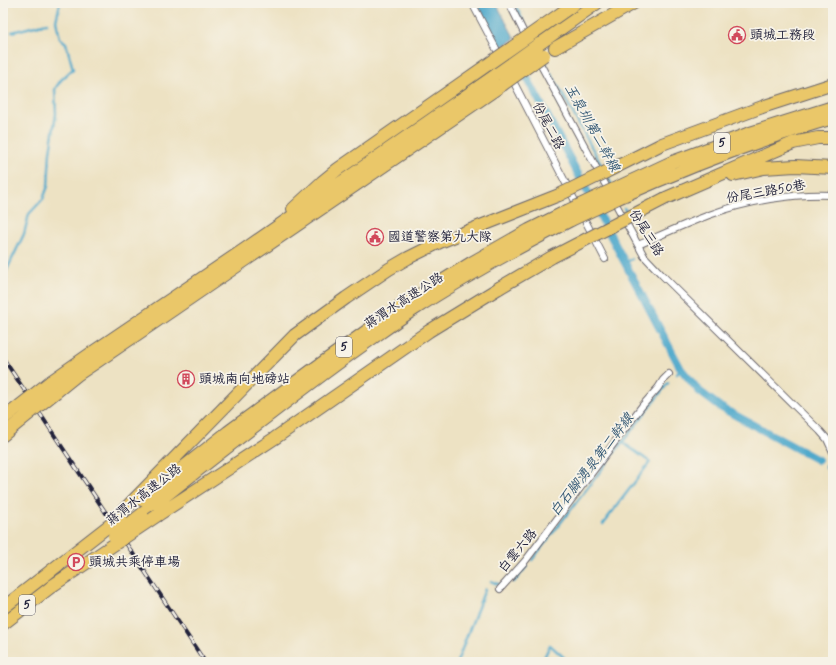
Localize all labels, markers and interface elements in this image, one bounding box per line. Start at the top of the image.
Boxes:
public building icon: 頭城工務段 [727,25,747,45]
place label: 頭城工務段 [750,27,815,44]
water label: 玉泉圳第二幹線 [560,81,624,176]
street label: 份尾二路 [528,99,568,153]
road number: 5 [714,133,730,153]
street label: 份尾三路50巷 [725,177,807,207]
street label: 份尾三路 [625,206,667,260]
public building icon: 國道警察第九大隊 [365,227,385,247]
place label: 國道警察第九大隊 [388,229,492,246]
street label: 蔣渭水高速公路 [361,269,447,333]
road number: 5 [336,337,352,357]
building icon: 頭城南向地磅站 [176,369,196,389]
place label: 頭城南向地磅站 [199,371,290,388]
water label: 白石腳湧泉第二幹線 [546,409,638,520]
street label: 蔣渭水高速公路 [103,460,185,530]
street label: 白雲六路 [495,526,541,576]
parking icon: 頭城共乘停車場 [66,552,86,572]
place label: 頭城共乘停車場 [89,554,180,571]
road number: 5 [19,595,35,615]

